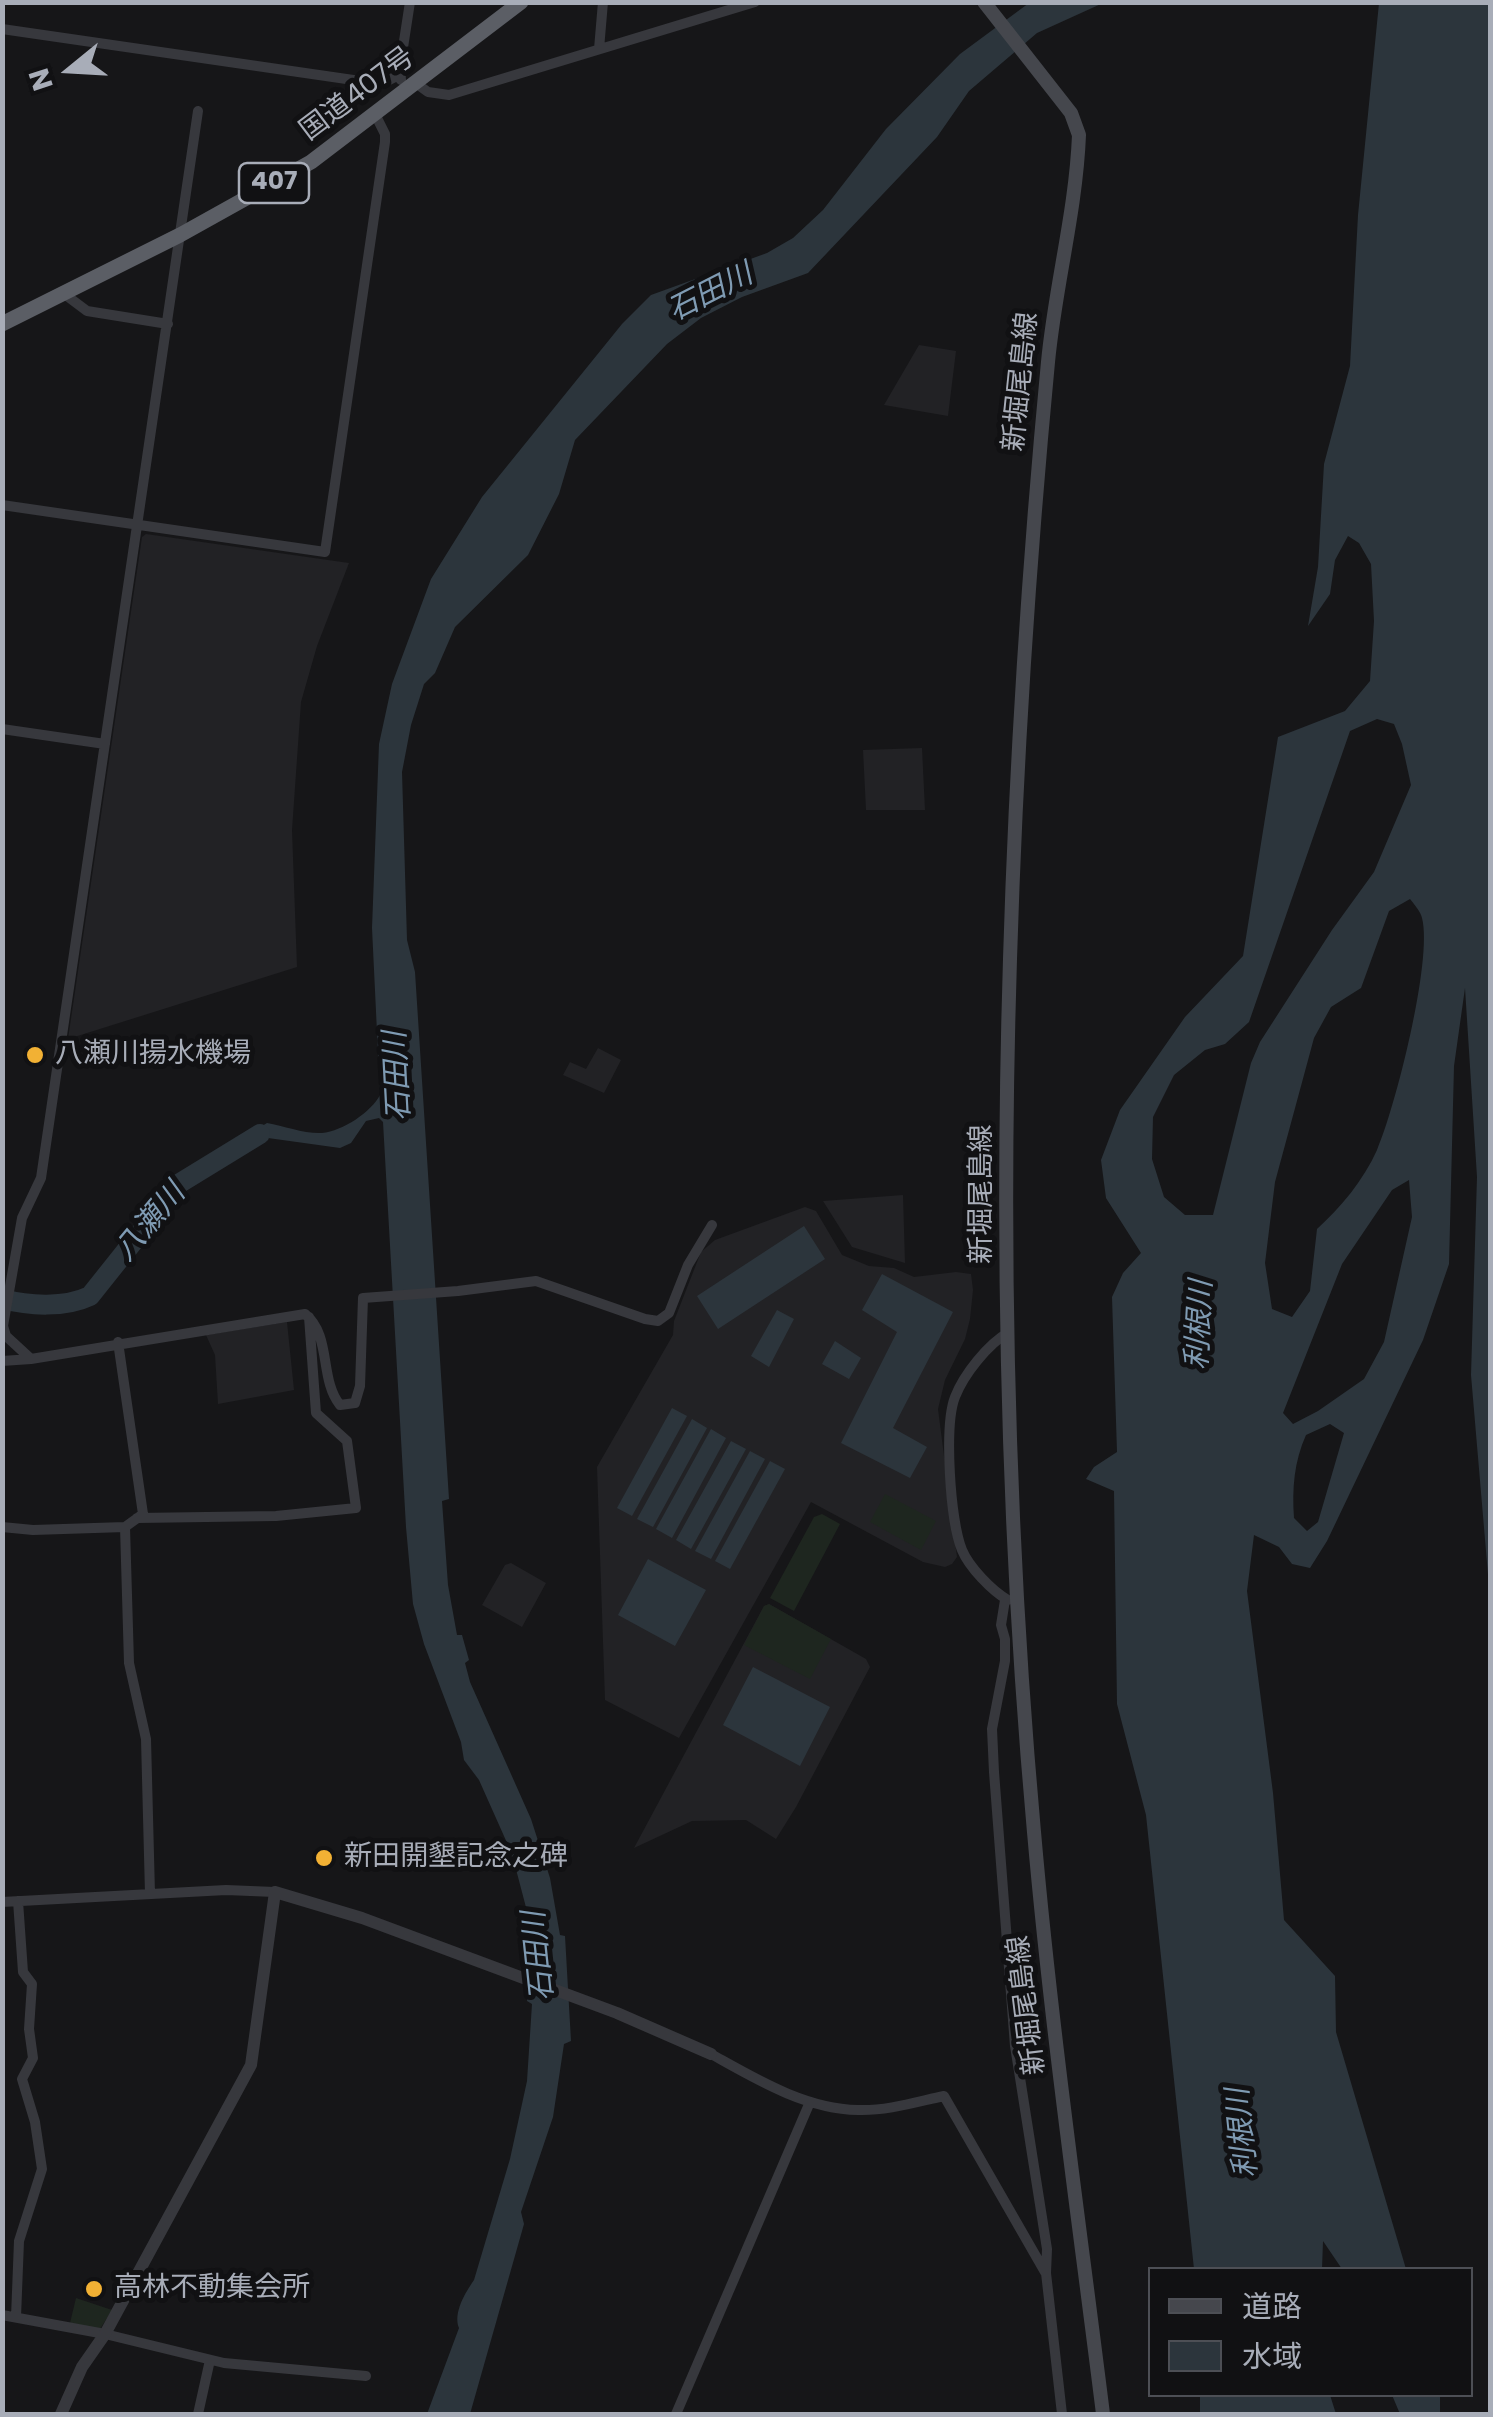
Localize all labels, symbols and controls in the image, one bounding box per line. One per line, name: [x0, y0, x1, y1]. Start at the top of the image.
north arrow: [20, 20, 120, 120]
street label: 国道407号: [294, 41, 422, 149]
text: N: [19, 63, 63, 95]
road number: 407: [239, 163, 309, 203]
water label: 石田川: [663, 258, 759, 330]
street label: 新堀尾島線: [998, 311, 1046, 453]
water label: 石田川: [379, 1030, 419, 1122]
place label: 八瀬川揚水機場: [55, 1038, 251, 1072]
marker: 八瀬川揚水機場: [24, 1044, 46, 1066]
street label: 新堀尾島線: [966, 1124, 1000, 1264]
water label: 八瀬川: [108, 1177, 194, 1269]
water label: 利根川: [1181, 1279, 1221, 1371]
place label: 新田開墾記念之碑: [344, 1841, 568, 1875]
marker: 新田開墾記念之碑: [313, 1847, 335, 1869]
water label: 石田川: [517, 1909, 563, 2003]
street label: 新堀尾島線: [1003, 1933, 1053, 2077]
water label: 利根川: [1221, 2086, 1267, 2180]
legend: [1148, 2267, 1473, 2397]
place label: 高林不動集会所: [114, 2272, 310, 2306]
marker: 高林不動集会所: [83, 2278, 105, 2300]
text: 道路: [1242, 2285, 1302, 2328]
text: 水域: [1242, 2335, 1302, 2378]

